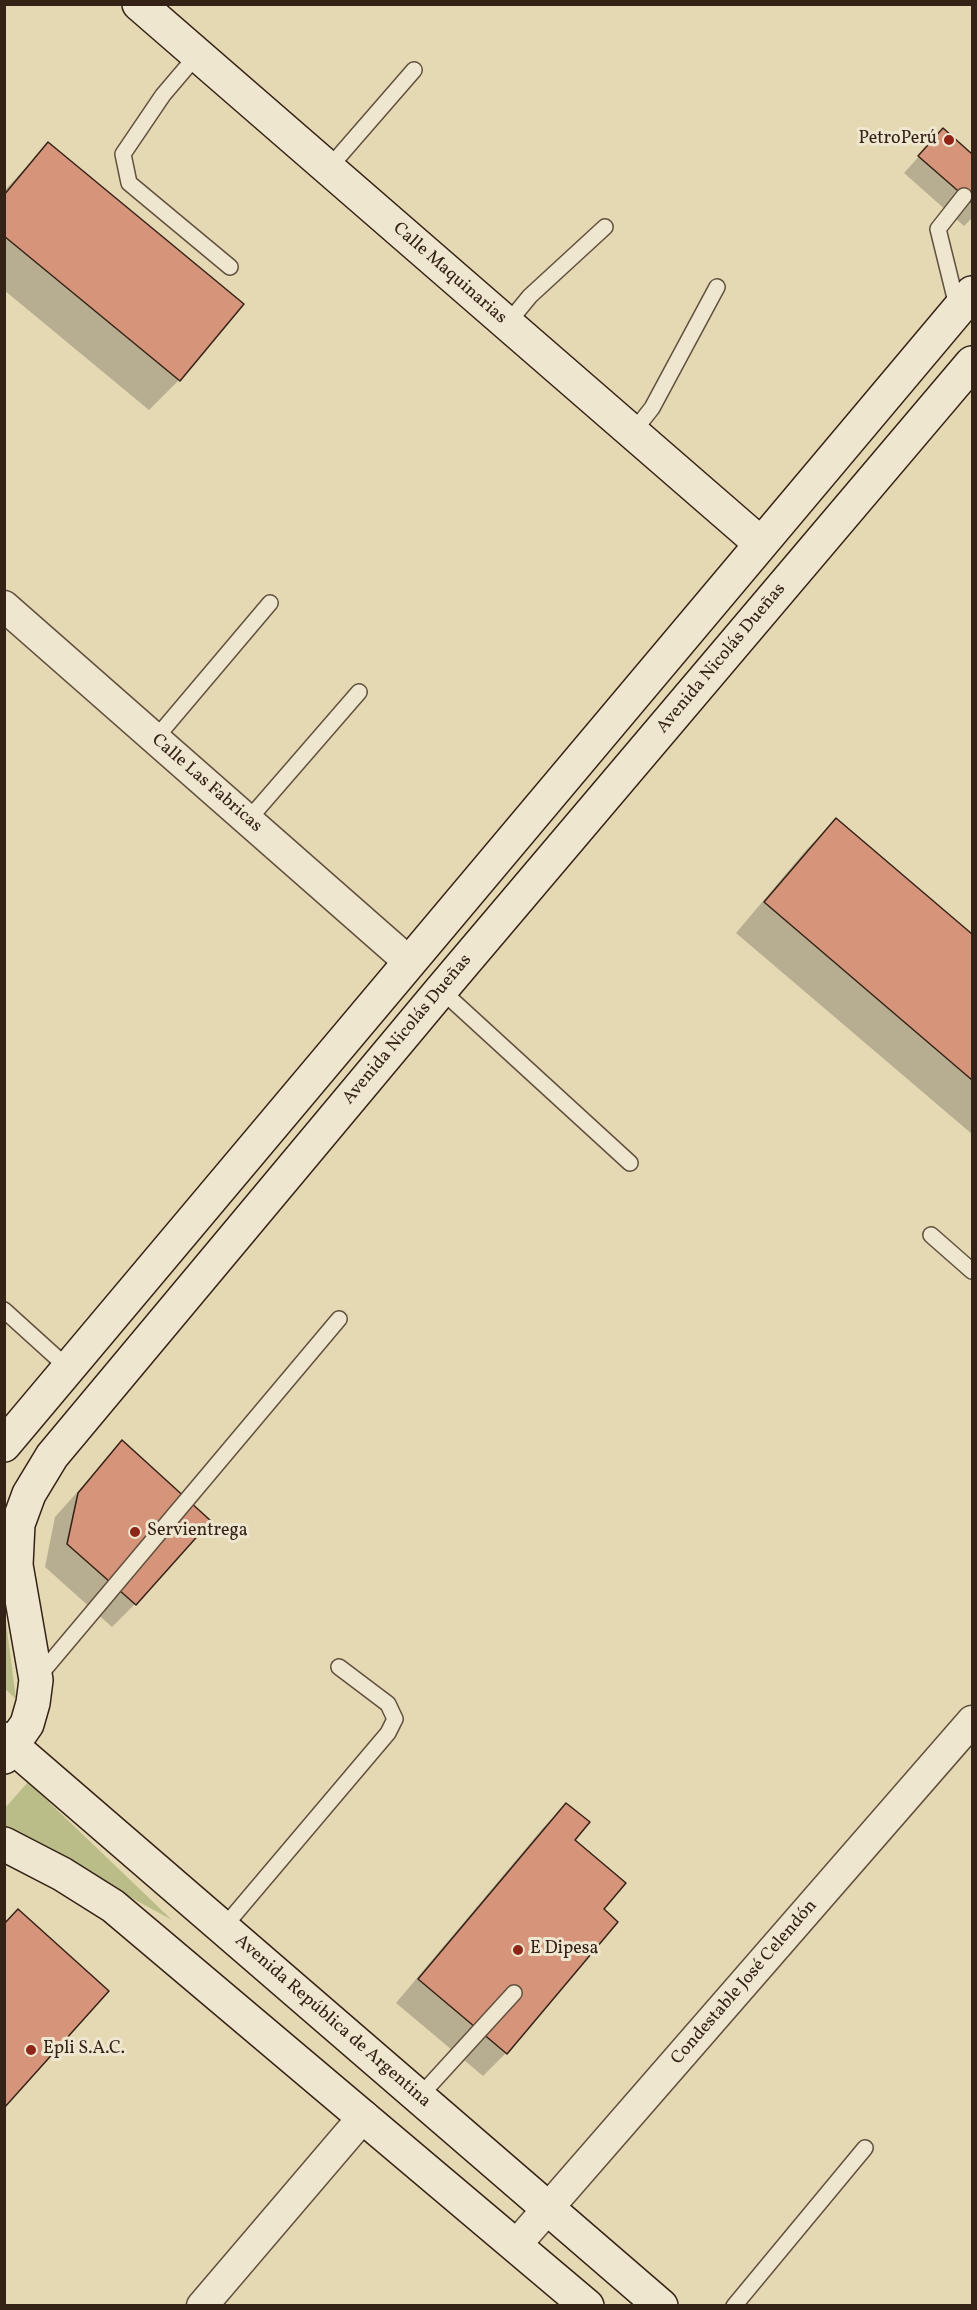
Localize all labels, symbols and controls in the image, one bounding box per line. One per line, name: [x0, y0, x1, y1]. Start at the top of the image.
place label: PetroPerú: [859, 129, 937, 151]
marker: PetroPerú: [942, 133, 956, 147]
street label: Calle Maquinarias: [388, 219, 510, 329]
street label: Avenida Nicolás Dueñas: [653, 580, 791, 738]
street label: Calle Las Fabricas: [146, 730, 266, 838]
street label: Avenida Nicolás Dueñas: [339, 951, 477, 1109]
place label: Servientrega: [147, 1521, 248, 1543]
marker: Servientrega: [128, 1525, 142, 1539]
street label: Condestable José Celendón: [667, 1896, 823, 2070]
street label: Avenida República de Argentina: [230, 1931, 434, 2113]
place label: E Dipesa: [530, 1939, 598, 1961]
marker: E Dipesa: [511, 1943, 525, 1957]
place label: Epli S.A.C.: [43, 2039, 125, 2061]
marker: Epli S.A.C.: [24, 2043, 38, 2057]

